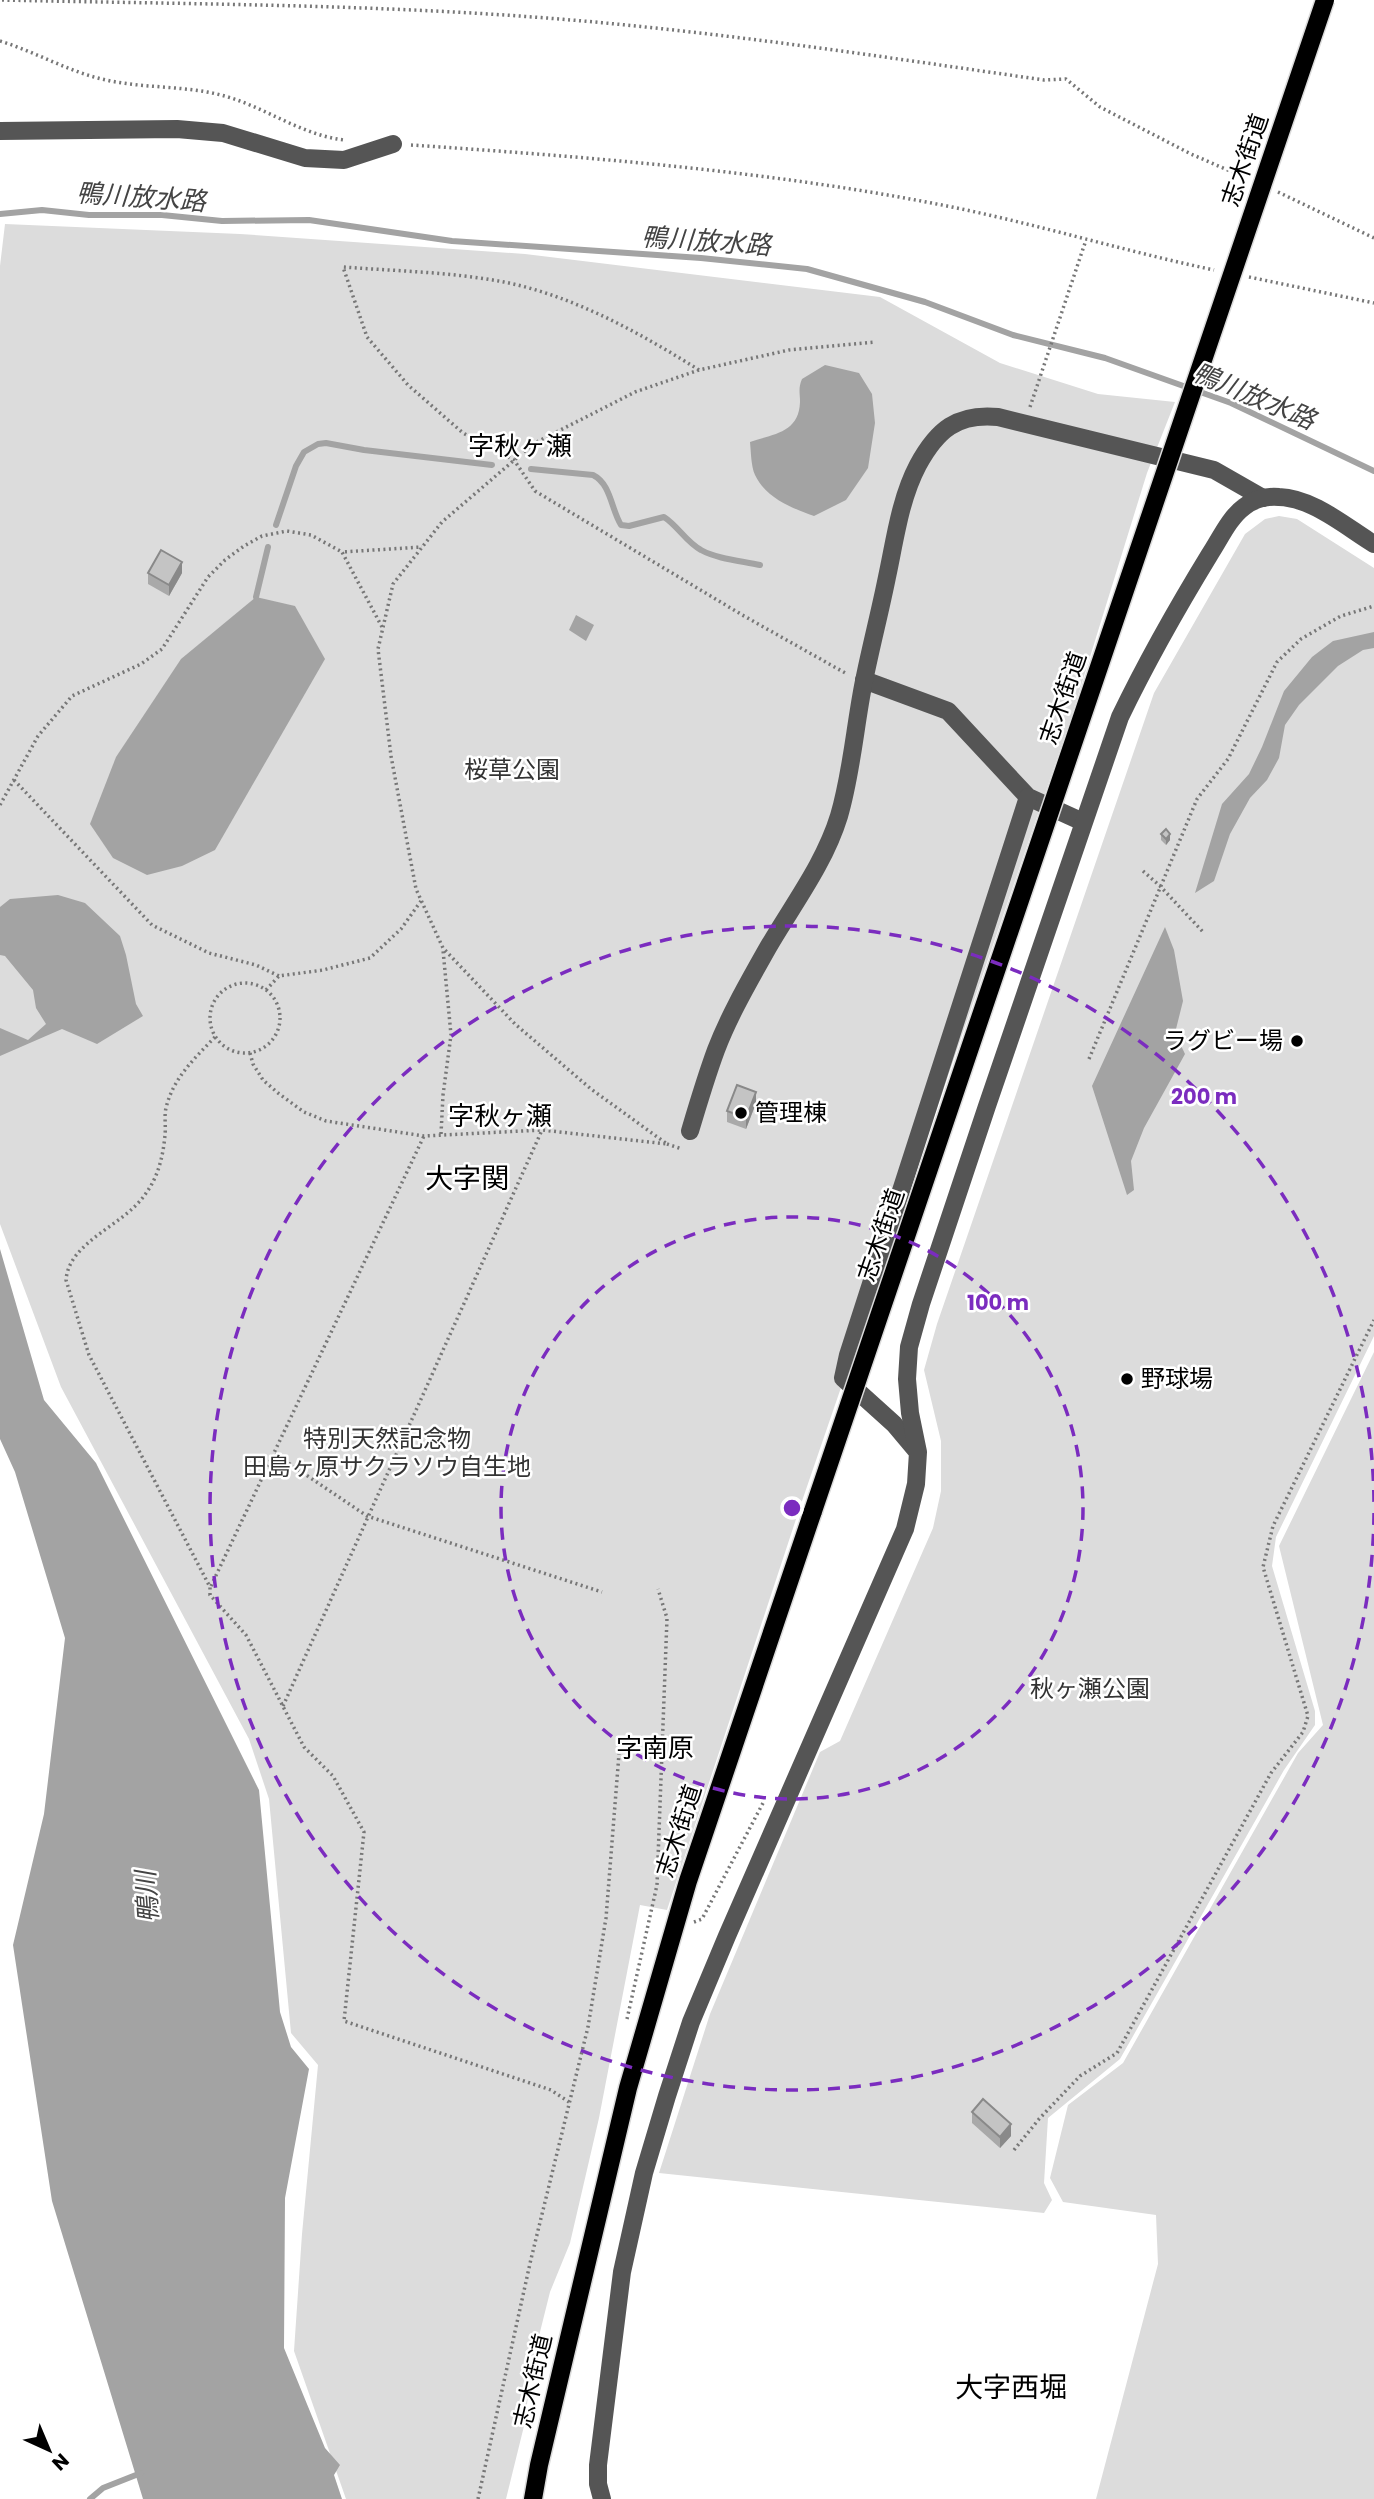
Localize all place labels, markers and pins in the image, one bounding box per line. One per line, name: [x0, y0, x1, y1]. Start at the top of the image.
place label: ラグビー場: [1163, 1024, 1283, 1057]
marker: ラグビー場: [1289, 1033, 1305, 1049]
place label: 管理棟: [755, 1096, 827, 1129]
marker: 管理棟: [733, 1105, 749, 1121]
place label: 野球場: [1141, 1362, 1213, 1395]
marker: 野球場: [1119, 1371, 1135, 1387]
centre of rings: [780, 1496, 804, 1520]

